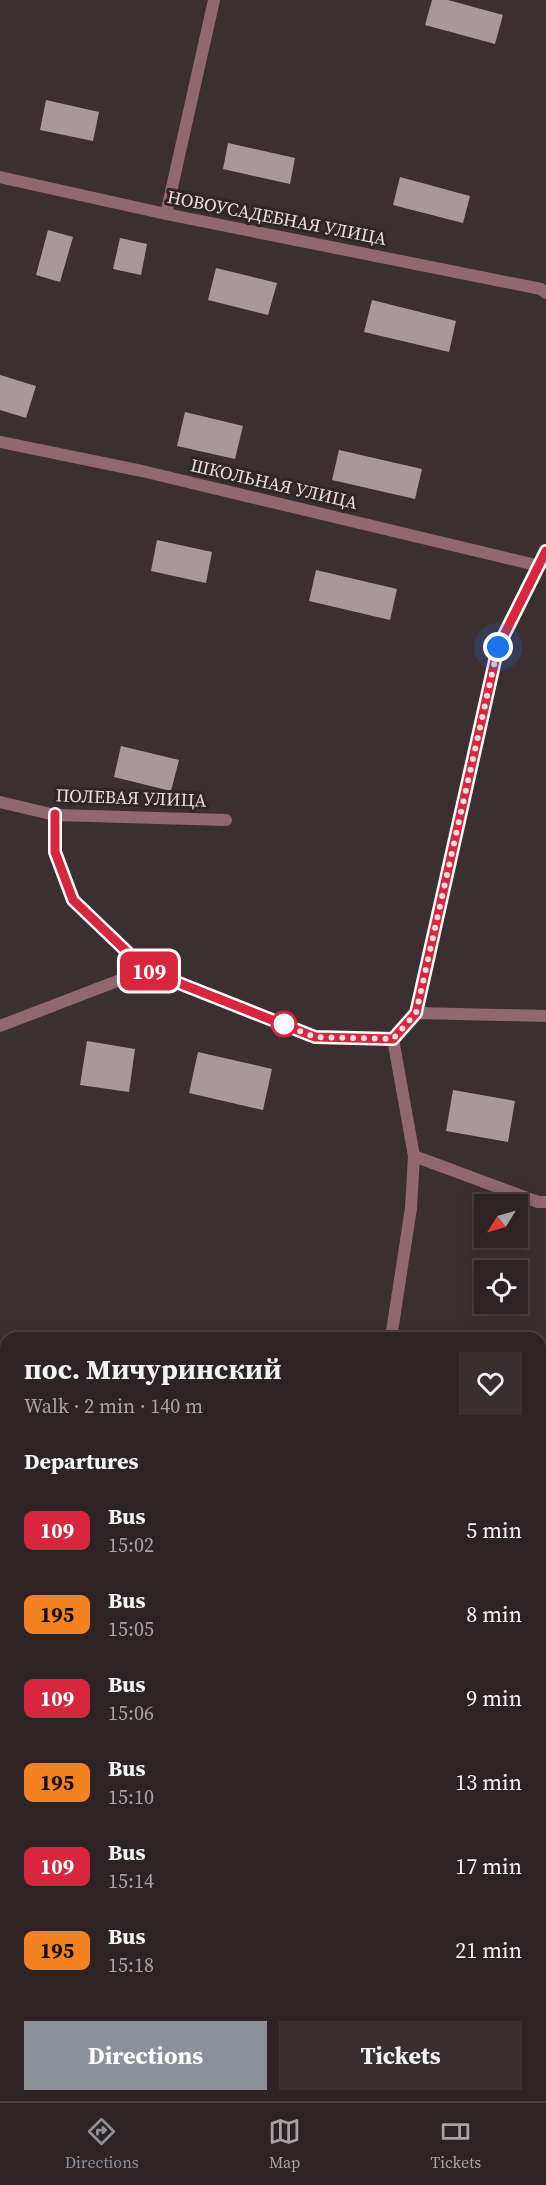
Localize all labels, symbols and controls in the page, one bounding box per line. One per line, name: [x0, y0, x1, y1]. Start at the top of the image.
street label: НОВОУСАДЕБНАЯ УЛИЦА: [165, 184, 389, 251]
street label: ШКОЛЬНАЯ УЛИЦА: [188, 452, 360, 515]
your location: [483, 632, 513, 662]
street label: ПОЛЕВАЯ УЛИЦА: [55, 782, 207, 813]
line badge: 109: [114, 952, 184, 990]
text: 109: [132, 957, 166, 986]
unlabelled marker: [271, 1011, 297, 1037]
north arrow: [474, 1194, 528, 1248]
map controls: [474, 1194, 528, 1314]
button: locate: [474, 1260, 528, 1314]
text: пос. Мичуринский: [24, 1350, 282, 1388]
button: heart: [459, 1352, 522, 1415]
text: Walk · 2 min · 140 m: [24, 1392, 203, 1420]
text: Departures: [24, 1446, 138, 1476]
text: Bus: [108, 1501, 145, 1531]
text: 5 min: [466, 1515, 522, 1545]
text: 109: [40, 1516, 74, 1545]
text: 15:02: [108, 1531, 154, 1559]
text: Bus: [108, 1585, 145, 1615]
text: 8 min: [466, 1599, 522, 1629]
text: 195: [40, 1600, 74, 1629]
text: 15:05: [108, 1615, 154, 1643]
text: Bus: [108, 1669, 145, 1699]
text: 9 min: [466, 1683, 522, 1713]
text: 109: [40, 1684, 74, 1713]
text: 15:06: [108, 1699, 154, 1727]
text: Bus: [108, 1753, 145, 1783]
text: 13 min: [455, 1767, 522, 1797]
text: 195: [40, 1768, 74, 1797]
text: 15:10: [108, 1783, 154, 1811]
text: Bus: [108, 1837, 145, 1867]
text: 17 min: [455, 1851, 522, 1881]
text: 109: [40, 1852, 74, 1881]
text: 15:14: [108, 1867, 154, 1895]
text: Bus: [108, 1921, 145, 1951]
text: 21 min: [455, 1935, 522, 1965]
text: 195: [40, 1936, 74, 1965]
text: 15:18: [108, 1951, 154, 1979]
button: Directions: [24, 2021, 267, 2090]
button: Tickets: [279, 2021, 522, 2090]
tab: Directions: [65, 2115, 139, 2173]
tab: Map: [268, 2115, 301, 2173]
tab: Tickets: [431, 2115, 481, 2173]

